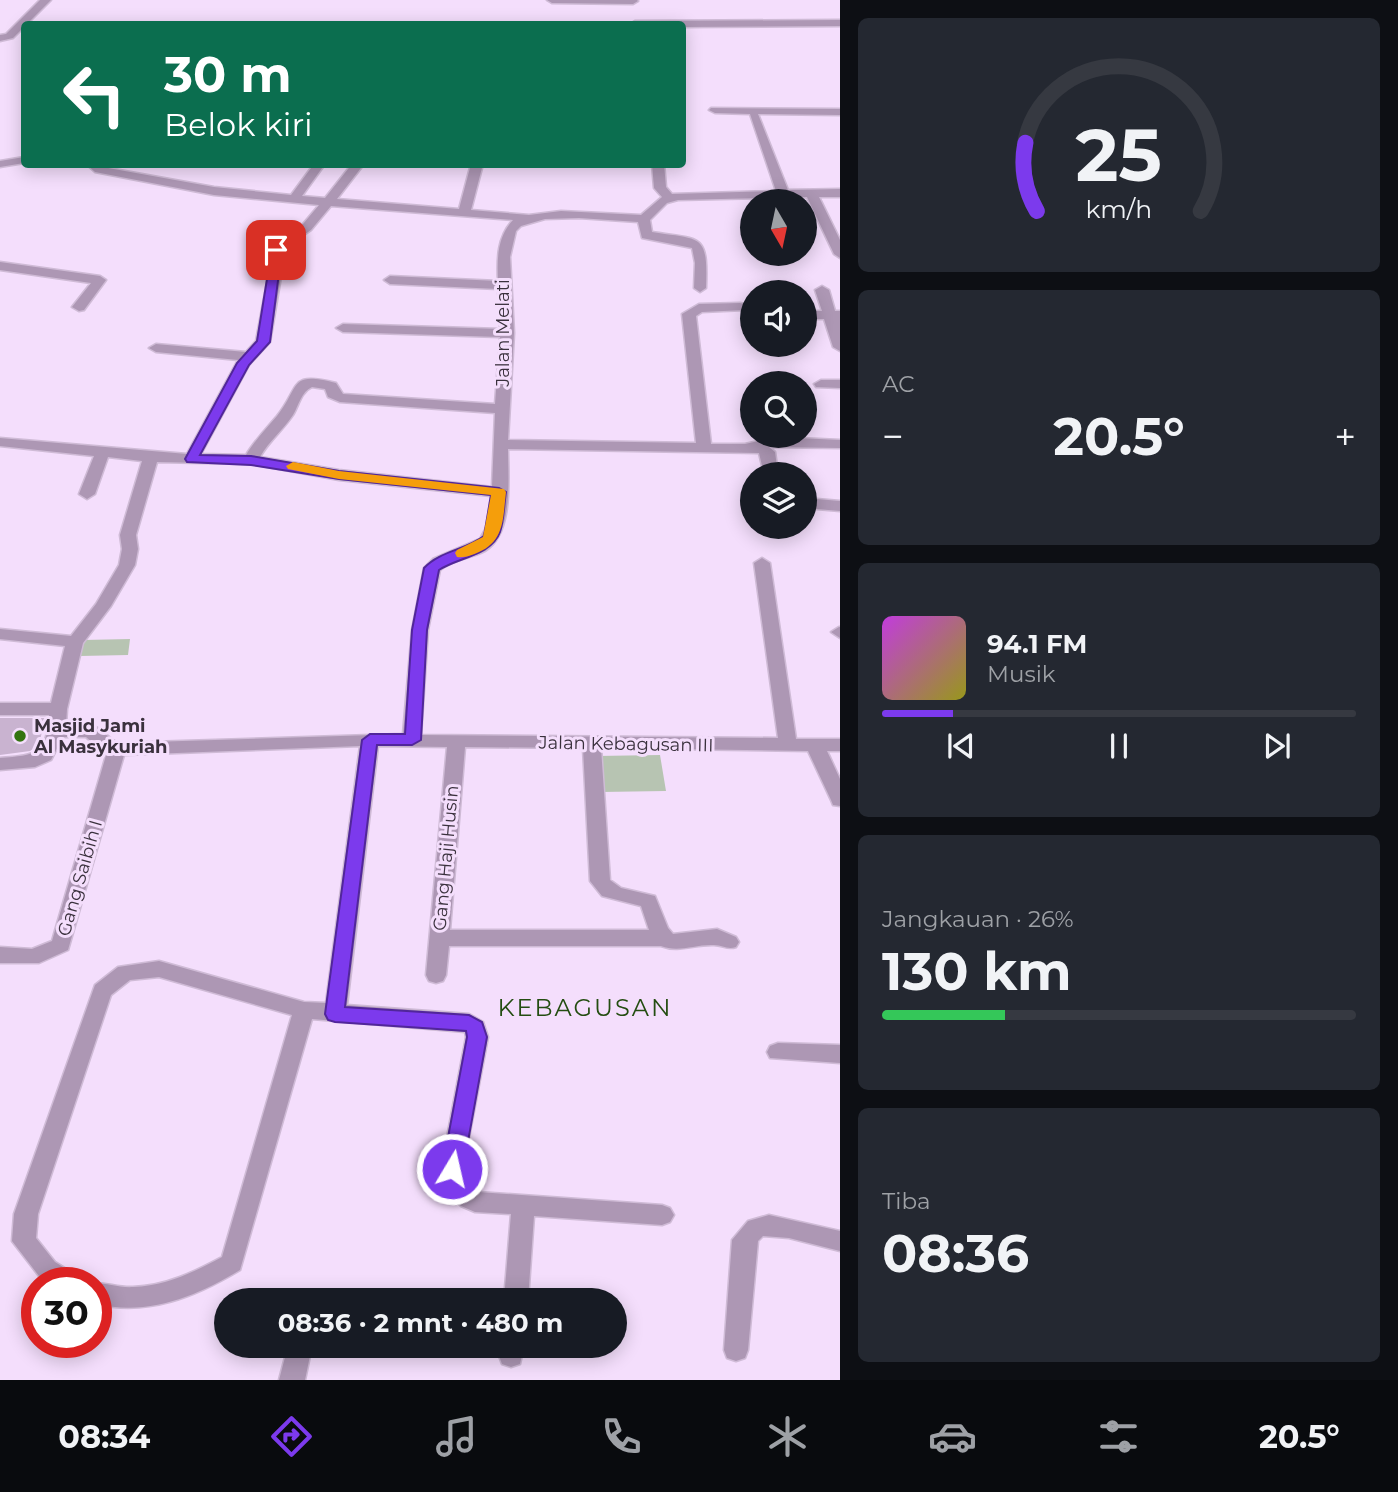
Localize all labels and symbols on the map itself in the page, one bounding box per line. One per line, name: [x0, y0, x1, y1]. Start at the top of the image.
north arrow: [740, 189, 817, 266]
pin: [246, 220, 306, 280]
street label: Jalan Melati: [492, 279, 514, 388]
place label: Masjid Jami Al Masykuriah: [33, 715, 167, 758]
marker: Masjid Jami Al Masykuriah: [12, 728, 28, 744]
street label: Jalan Kebagusan III: [537, 731, 714, 757]
street label: Gang Haji Husin: [429, 784, 463, 932]
street label: Gang Saibih I: [53, 817, 107, 939]
district label: KEBAGUSAN: [497, 993, 673, 1022]
position arrow: [415, 1132, 489, 1206]
speed limit sign: 30: [21, 1267, 112, 1358]

